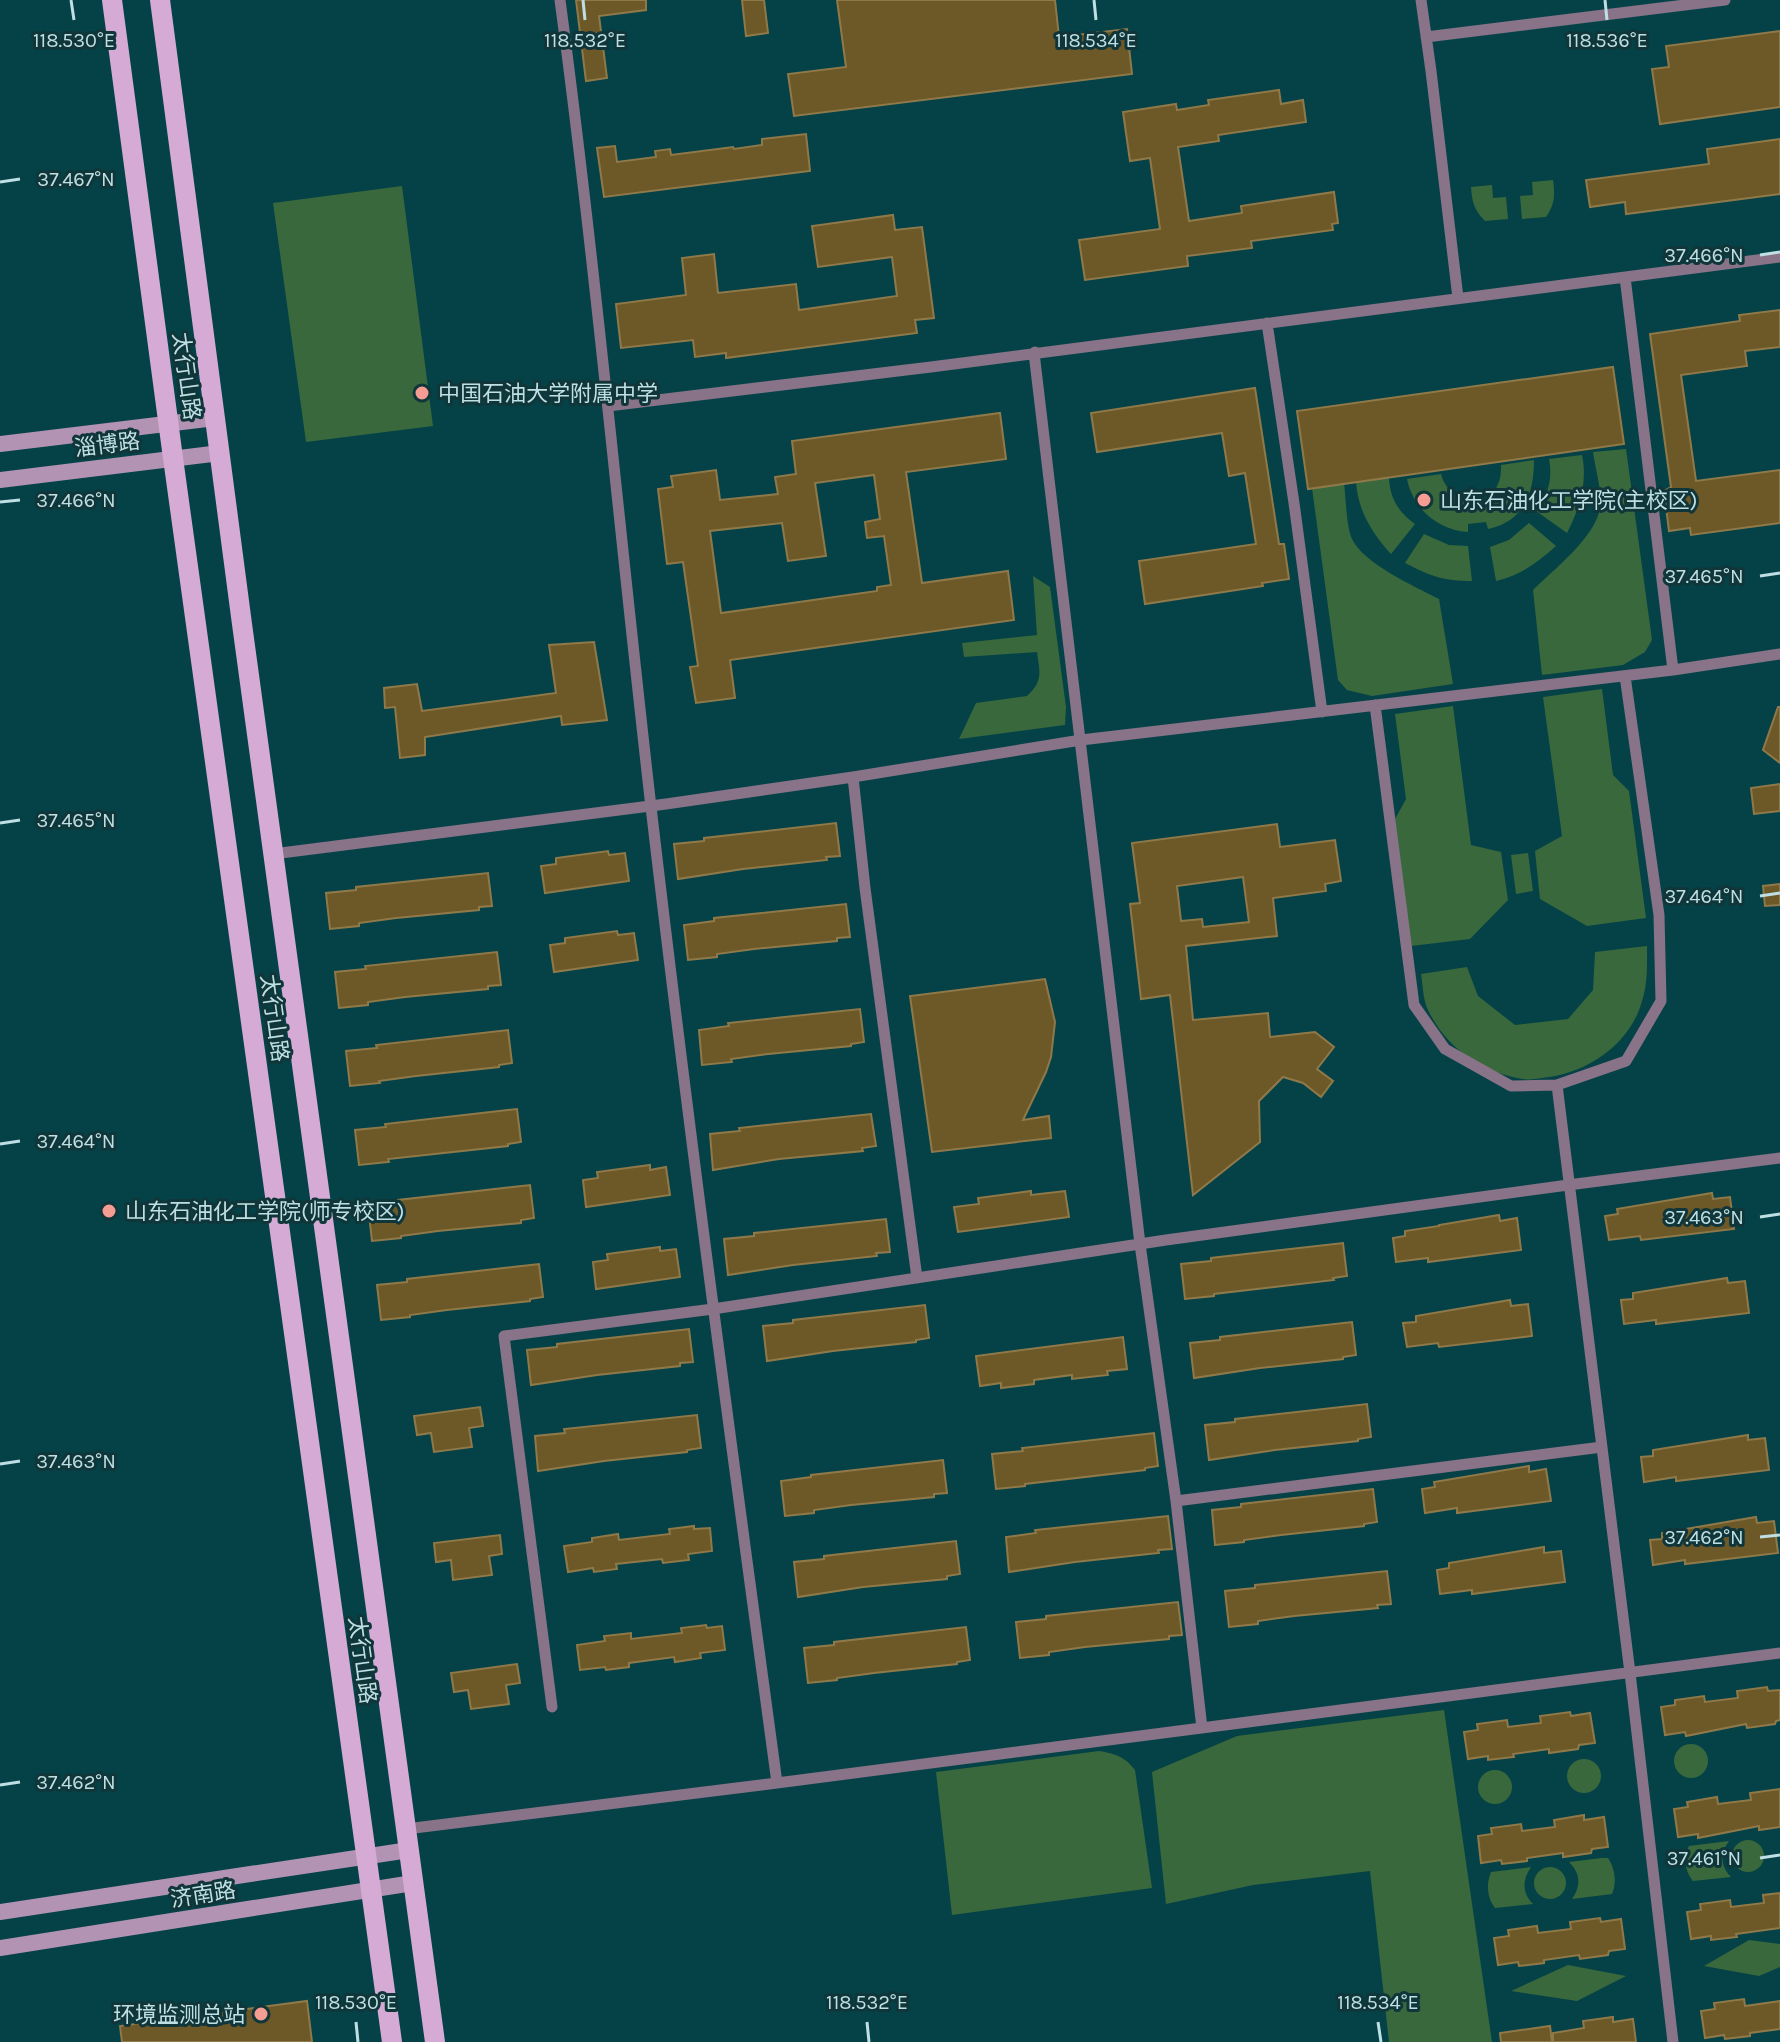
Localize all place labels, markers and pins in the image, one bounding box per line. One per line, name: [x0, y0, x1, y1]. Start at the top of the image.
place label: 中国石油大学附属中学: [438, 381, 658, 407]
marker: 中国石油大学附属中学: [413, 384, 431, 402]
place label: 山东石油化工学院(主校区): [1440, 488, 1698, 514]
marker: 山东石油化工学院(主校区): [1415, 491, 1433, 509]
place label: 山东石油化工学院(师专校区): [125, 1199, 405, 1225]
marker: 山东石油化工学院(师专校区): [100, 1202, 118, 1220]
place label: 环境监测总站: [113, 2002, 245, 2028]
marker: 环境监测总站: [252, 2005, 270, 2023]

